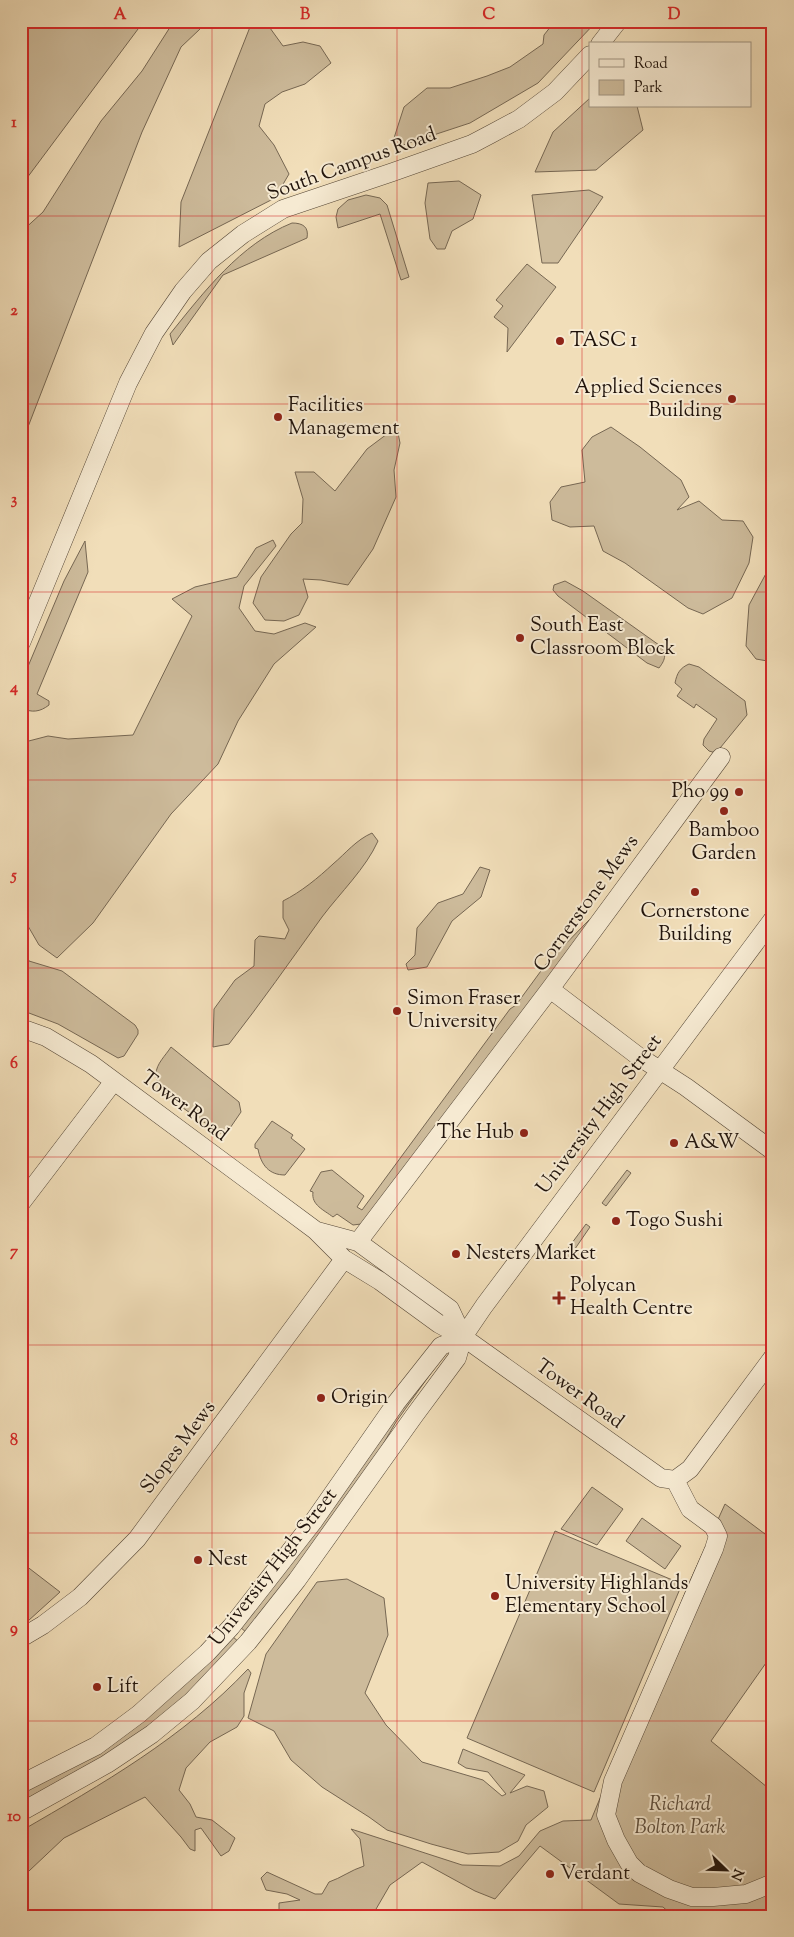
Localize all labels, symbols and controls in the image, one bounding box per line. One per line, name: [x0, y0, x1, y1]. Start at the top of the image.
text: A: [114, 4, 127, 27]
text: B: [300, 4, 310, 27]
text: C: [483, 4, 496, 27]
text: D: [668, 4, 681, 27]
legend: [589, 42, 752, 108]
text: Road: [634, 54, 668, 75]
text: Park: [634, 78, 663, 99]
text: 1: [11, 112, 17, 135]
street label: South Campus Road: [263, 121, 441, 209]
text: 2: [10, 300, 18, 323]
place label: TASC 1: [570, 327, 638, 356]
marker: TASC 1: [554, 335, 566, 347]
place label: Applied Sciences Building: [574, 374, 722, 426]
place label: Facilities Management: [288, 392, 400, 444]
marker: Applied Sciences Building: [726, 393, 738, 405]
marker: Facilities Management: [272, 411, 284, 423]
text: 3: [11, 489, 18, 512]
place label: South East Classroom Block: [530, 612, 676, 664]
marker: South East Classroom Block: [514, 632, 526, 644]
text: 4: [9, 677, 18, 700]
place label: Pho 99: [672, 778, 729, 807]
marker: Pho 99: [733, 786, 745, 798]
marker: Bamboo Garden: [718, 805, 730, 817]
place label: Bamboo Garden: [689, 817, 760, 869]
street label: Cornerstone Mews: [527, 829, 647, 979]
text: 5: [9, 865, 17, 888]
marker: Cornerstone Building: [689, 886, 701, 898]
place label: Cornerstone Building: [640, 898, 750, 950]
place label: Simon Fraser University: [407, 985, 521, 1037]
marker: Simon Fraser University: [391, 1005, 403, 1017]
street label: University High Street: [530, 1029, 670, 1201]
text: 6: [10, 1053, 18, 1076]
street label: Tower Road: [134, 1064, 234, 1150]
place label: The Hub: [437, 1119, 514, 1148]
marker: The Hub: [518, 1127, 530, 1139]
place label: A&W: [684, 1129, 739, 1158]
marker: A&W: [668, 1137, 680, 1149]
place label: Togo Sushi: [626, 1207, 723, 1236]
marker: Togo Sushi: [610, 1215, 622, 1227]
place label: Nesters Market: [466, 1240, 596, 1269]
text: 7: [10, 1241, 19, 1264]
marker: Nesters Market: [450, 1248, 462, 1260]
place label: Polycan Health Centre: [570, 1272, 693, 1324]
marker: Polycan Health Centre: [552, 1291, 566, 1305]
street label: Tower Road: [529, 1353, 629, 1437]
place label: Origin: [331, 1384, 389, 1413]
marker: Origin: [315, 1392, 327, 1404]
street label: Slopes Mews: [134, 1395, 224, 1501]
text: 8: [10, 1430, 18, 1453]
street label: University High Street: [203, 1483, 345, 1653]
place label: Nest: [208, 1546, 248, 1575]
marker: Nest: [192, 1554, 204, 1566]
place label: University Highlands Elementary School: [505, 1570, 689, 1622]
marker: University Highlands Elementary School: [489, 1590, 501, 1602]
text: 9: [10, 1618, 18, 1641]
place label: Lift: [107, 1673, 139, 1702]
marker: Lift: [91, 1681, 103, 1693]
park label: Richard Bolton Park: [634, 1791, 726, 1843]
text: 10: [7, 1806, 21, 1829]
north arrow: [702, 1844, 752, 1894]
place label: Verdant: [560, 1860, 630, 1889]
text: N: [725, 1865, 748, 1883]
marker: Verdant: [544, 1868, 556, 1880]

